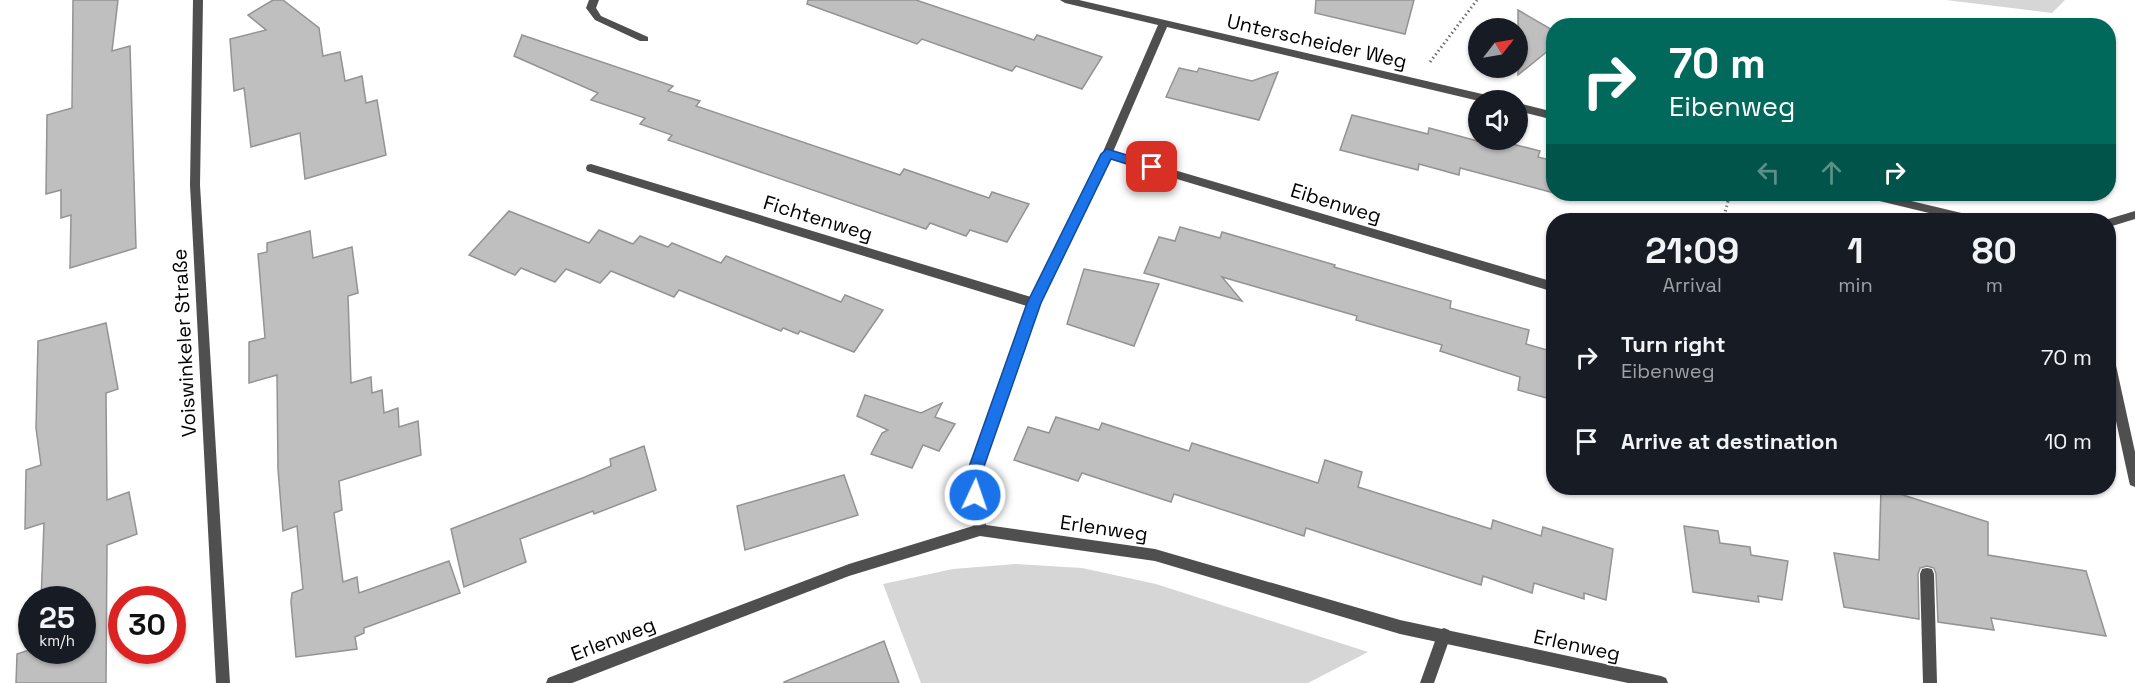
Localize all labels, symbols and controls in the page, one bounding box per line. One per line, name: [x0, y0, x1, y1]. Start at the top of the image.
street label: Unterscheider Weg: [1224, 8, 1410, 74]
north arrow: [1468, 18, 1528, 78]
map controls: [1468, 18, 1528, 150]
text: 70 m: [1669, 37, 1766, 90]
icon: right: [1570, 42, 1648, 120]
text: Eibenweg: [1669, 89, 1795, 124]
button: sound: [1468, 90, 1528, 150]
pin: [1126, 141, 1177, 192]
icon: arrive: [1135, 150, 1168, 183]
icon: left: [1752, 156, 1785, 189]
icon: ahead: [1815, 156, 1848, 189]
icon: right: [1878, 156, 1911, 189]
street label: Eibenweg: [1287, 177, 1385, 229]
street label: Fichtenweg: [760, 189, 876, 247]
text: 21:09: [1645, 228, 1739, 274]
text: 1: [1847, 228, 1864, 274]
text: 80: [1972, 228, 2017, 274]
street label: Voiswinkeler Straße: [166, 248, 202, 438]
text: Arrival: [1662, 272, 1722, 298]
text: min: [1838, 272, 1873, 298]
text: m: [1986, 272, 2003, 298]
text: Turn right: [1621, 330, 1726, 358]
icon: right: [1570, 341, 1603, 374]
text: 70 m: [2041, 343, 2092, 371]
text: Eibenweg: [1621, 358, 1715, 384]
icon: arrive: [1570, 425, 1603, 458]
text: Arrive at destination: [1621, 427, 1838, 455]
text: 10 m: [2044, 427, 2092, 455]
position arrow: [943, 463, 1007, 527]
street label: Erlenweg: [1059, 509, 1149, 547]
speed limit sign: 30: [108, 586, 186, 664]
text: 25: [39, 598, 75, 637]
street label: Erlenweg: [567, 611, 659, 667]
street label: Erlenweg: [1531, 623, 1623, 667]
text: km/h: [39, 631, 75, 650]

